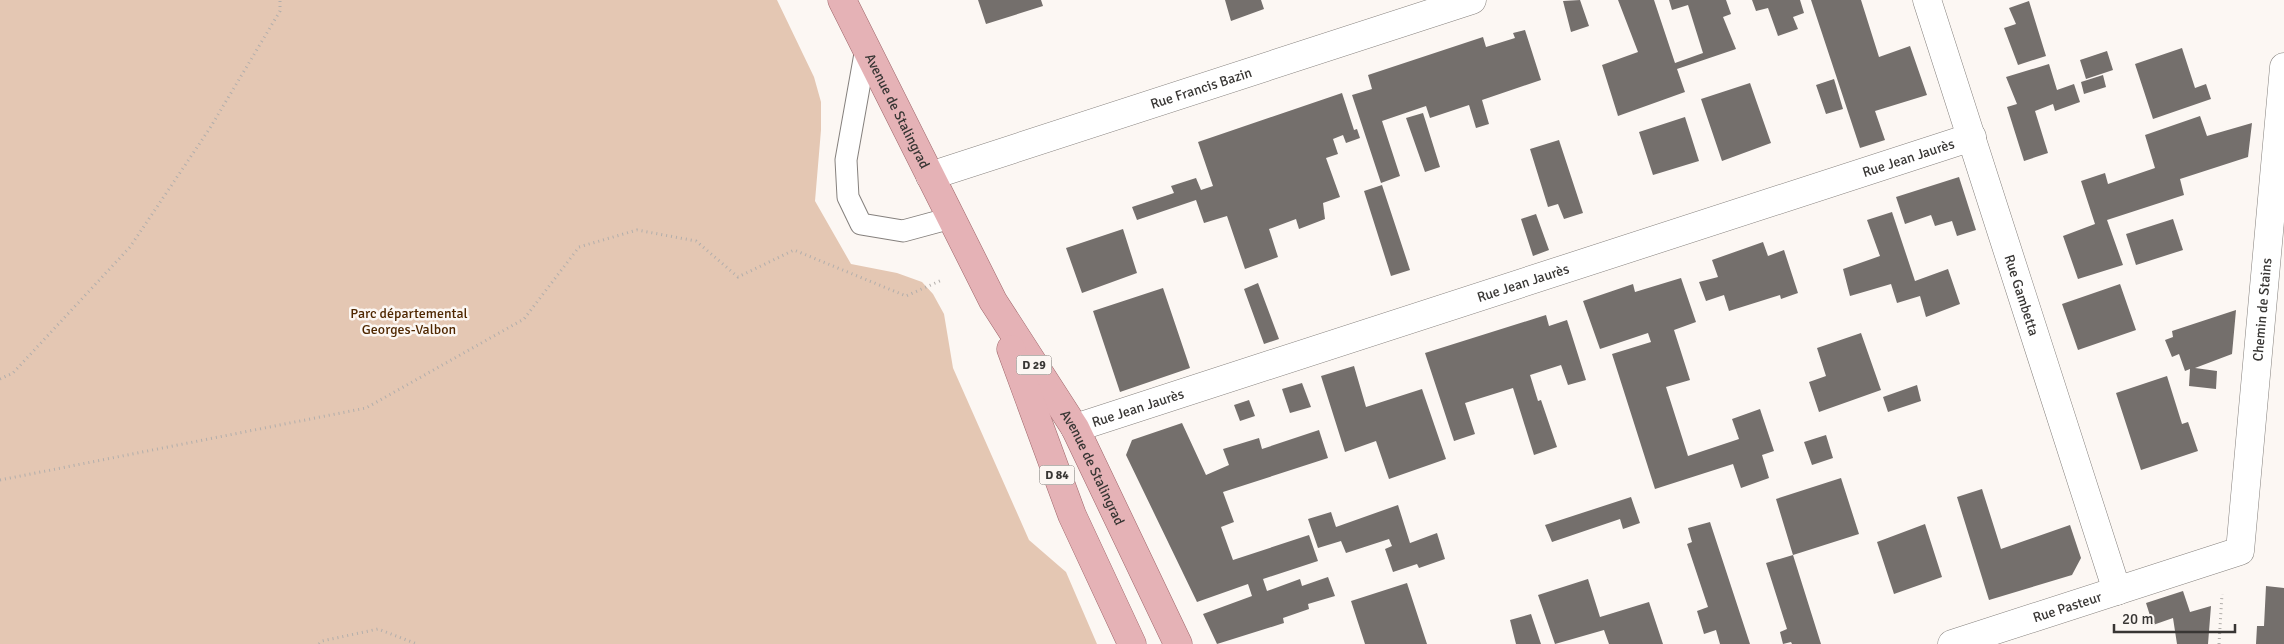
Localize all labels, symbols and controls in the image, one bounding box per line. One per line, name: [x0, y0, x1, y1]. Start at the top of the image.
street label: Avenue de Stalingrad: [861, 51, 933, 171]
street label: Rue Francis Bazin: [1148, 64, 1254, 113]
street label: Rue Jean Jaurès: [1860, 135, 1957, 181]
street label: Rue Gambetta: [2000, 252, 2042, 338]
street label: Chemin de Stains: [2249, 257, 2276, 362]
street label: Rue Jean Jaurès: [1475, 260, 1571, 306]
park label: Parc départemental Georges-Valbon: [350, 305, 468, 338]
road number: D 29: [1016, 356, 1052, 374]
street label: Rue Jean Jaurès: [1090, 385, 1186, 431]
street label: Avenue de Stalingrad: [1056, 407, 1128, 528]
road number: D 84: [1040, 466, 1074, 484]
street label: Rue Pasteur: [2031, 588, 2105, 626]
scale bar: [2114, 602, 2235, 634]
text: 20 m: [2122, 610, 2153, 628]

